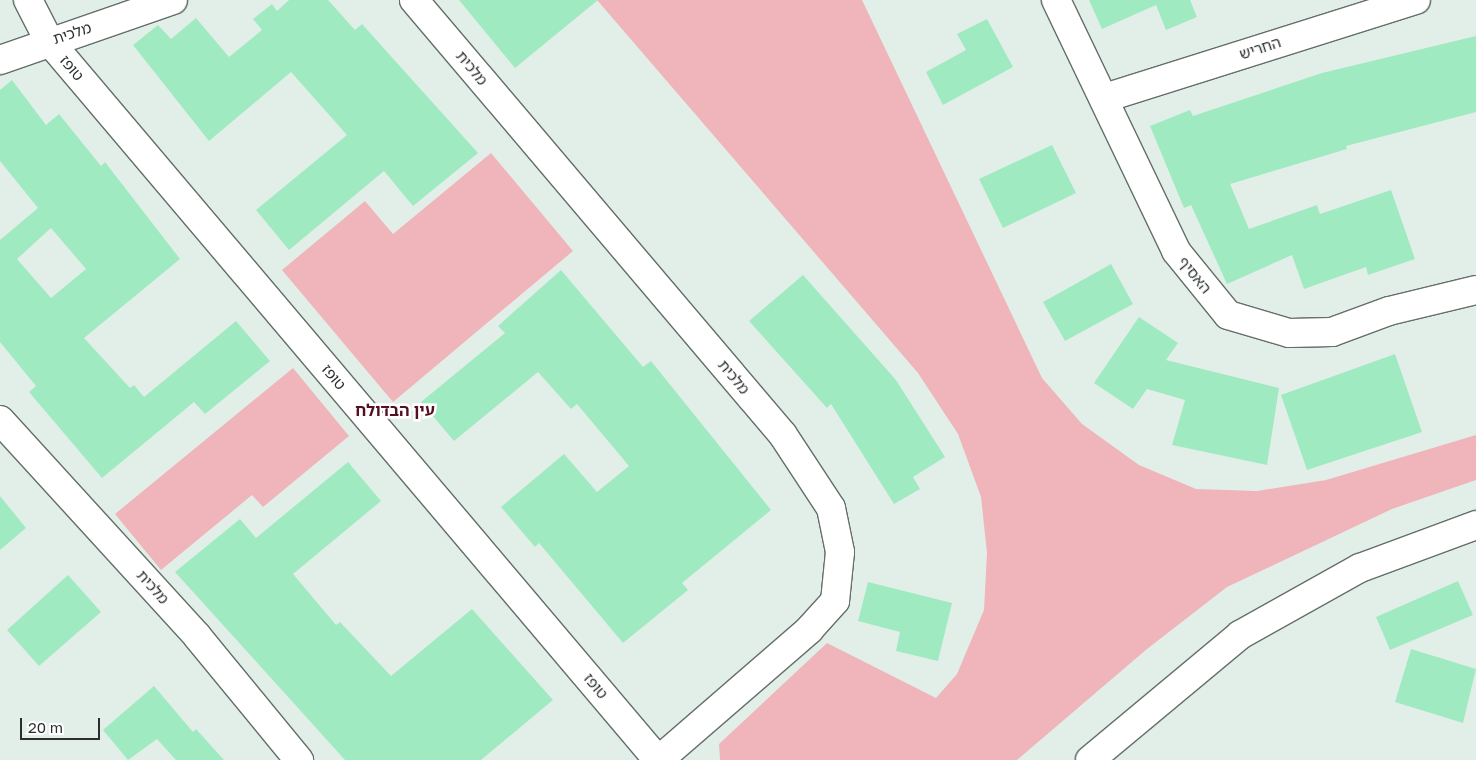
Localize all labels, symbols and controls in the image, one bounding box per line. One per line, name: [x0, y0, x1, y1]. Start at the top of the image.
street label: מלכית: [50, 18, 94, 48]
street label: החריש: [1237, 33, 1283, 63]
street label: מלכית: [452, 47, 492, 89]
street label: טופז: [56, 52, 88, 84]
street label: האסיף: [1175, 253, 1215, 297]
street label: מלכית: [714, 356, 754, 398]
street label: טופז: [318, 361, 350, 393]
district label: עין הבדולח: [355, 400, 435, 420]
street label: מלכית: [133, 566, 173, 608]
street label: טופז: [580, 670, 612, 702]
scale bar: [22, 708, 102, 740]
text: 20 m: [28, 718, 63, 736]

